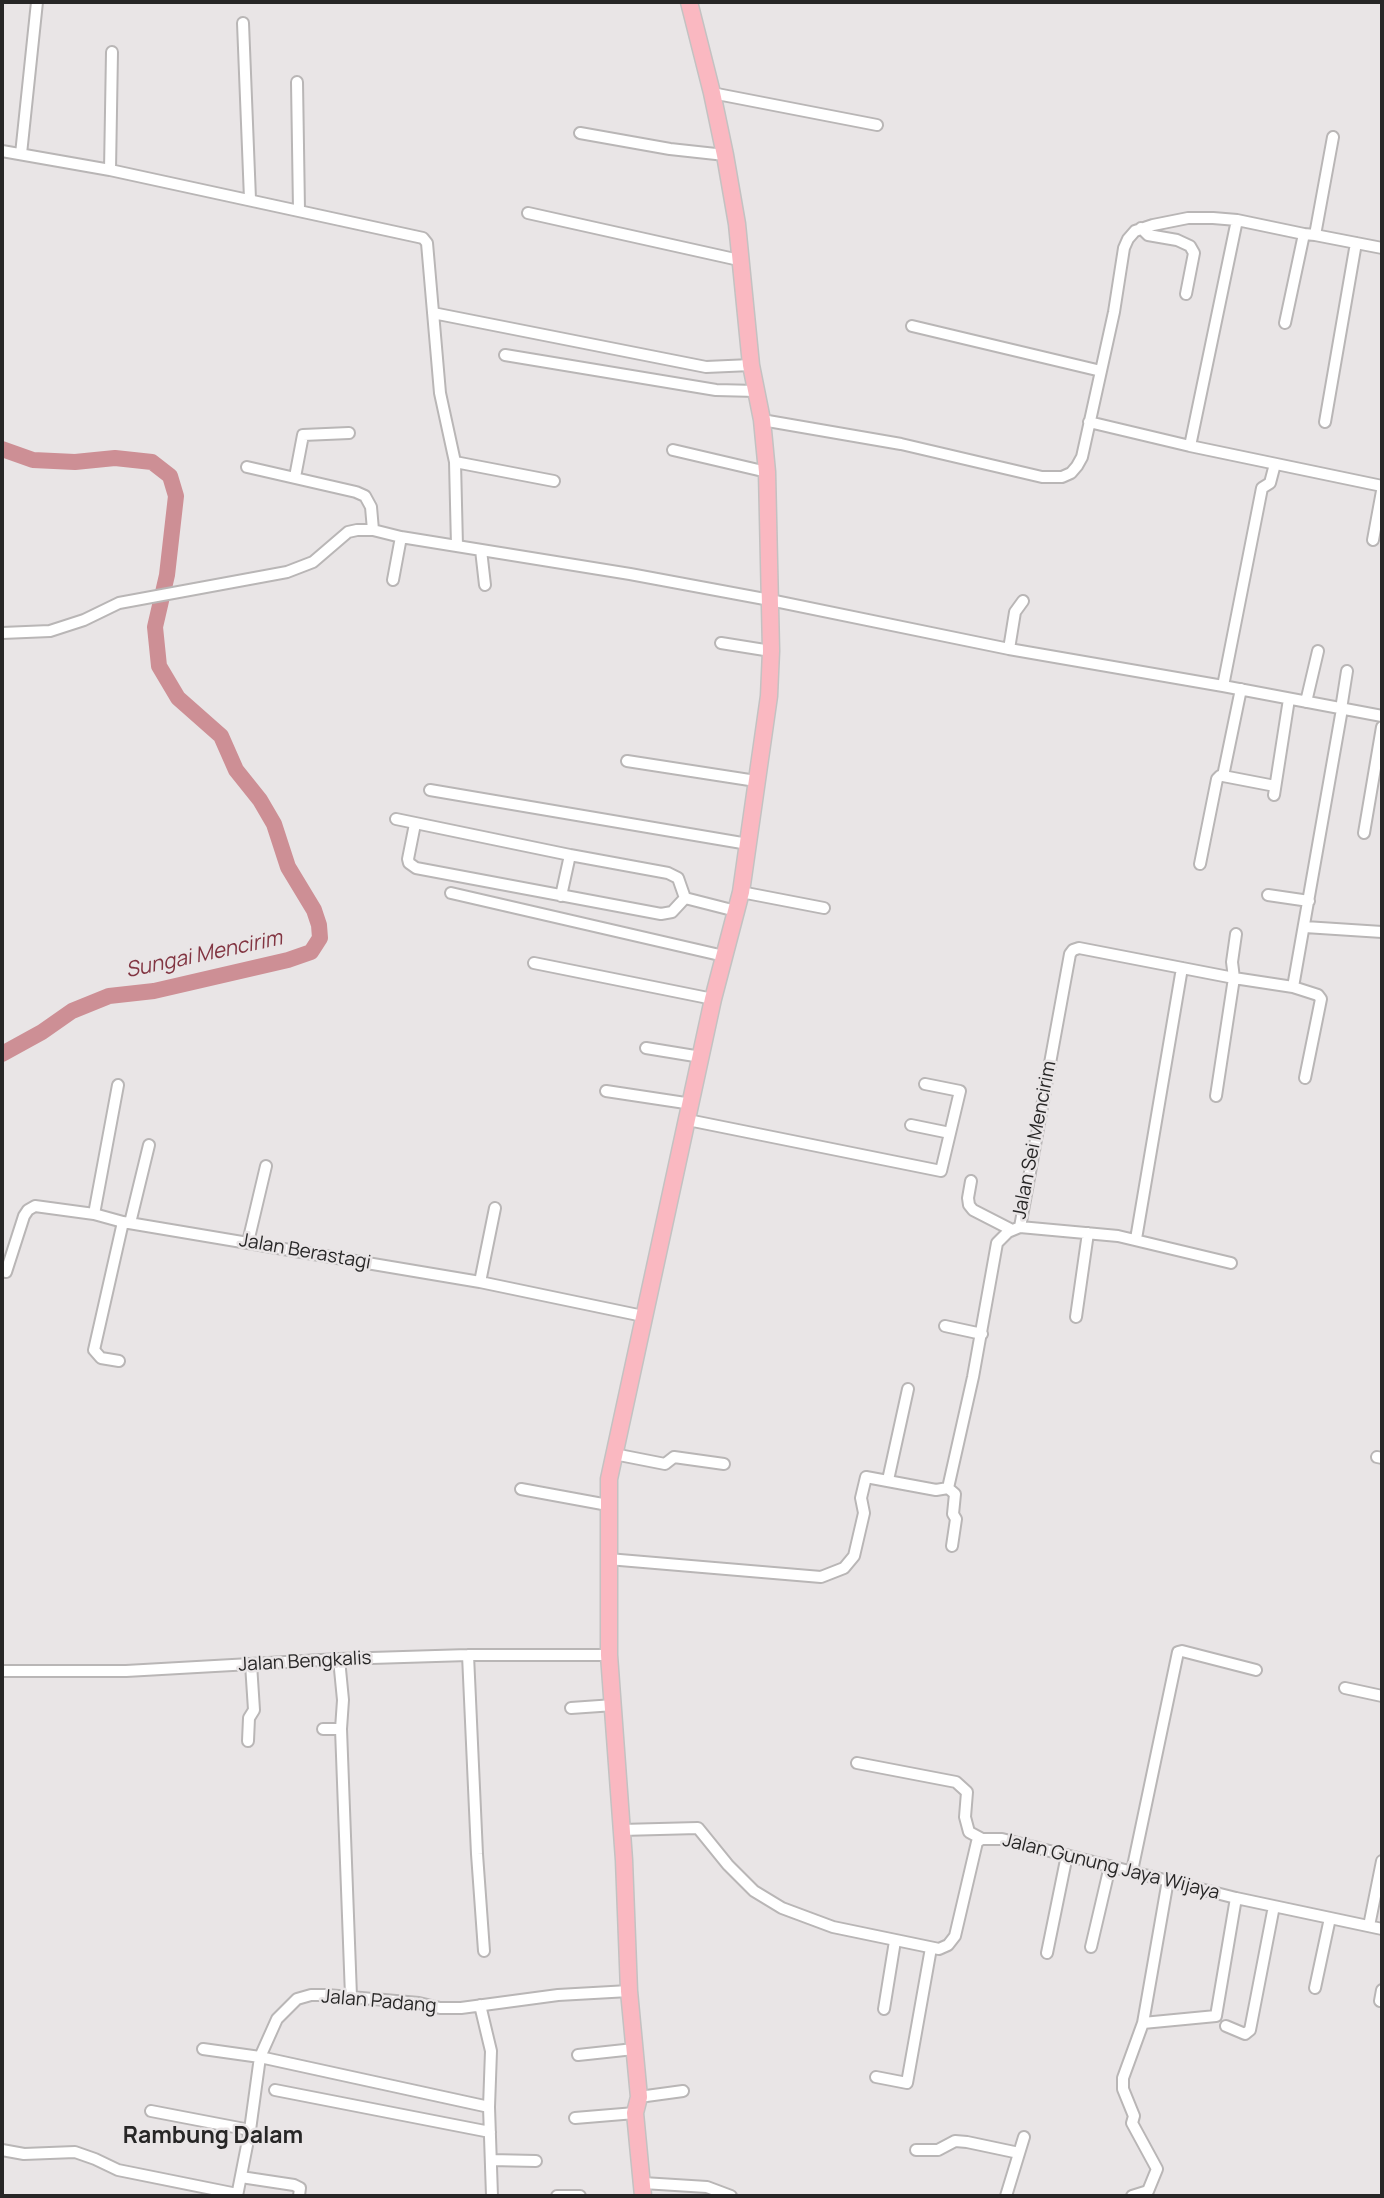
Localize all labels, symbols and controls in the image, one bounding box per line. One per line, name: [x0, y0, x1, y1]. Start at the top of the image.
water label: Sungai Mencirim: [123, 926, 285, 984]
street label: Jalan Sei Mencirim: [1008, 1059, 1062, 1221]
street label: Jalan Berastagi: [238, 1229, 372, 1275]
street label: Jalan Bengkalis: [238, 1647, 372, 1677]
street label: Jalan Gunung Jaya Wijaya: [1000, 1829, 1222, 1905]
street label: Jalan Padang: [321, 1986, 437, 2018]
district label: Rambung Dalam: [123, 2123, 303, 2151]

